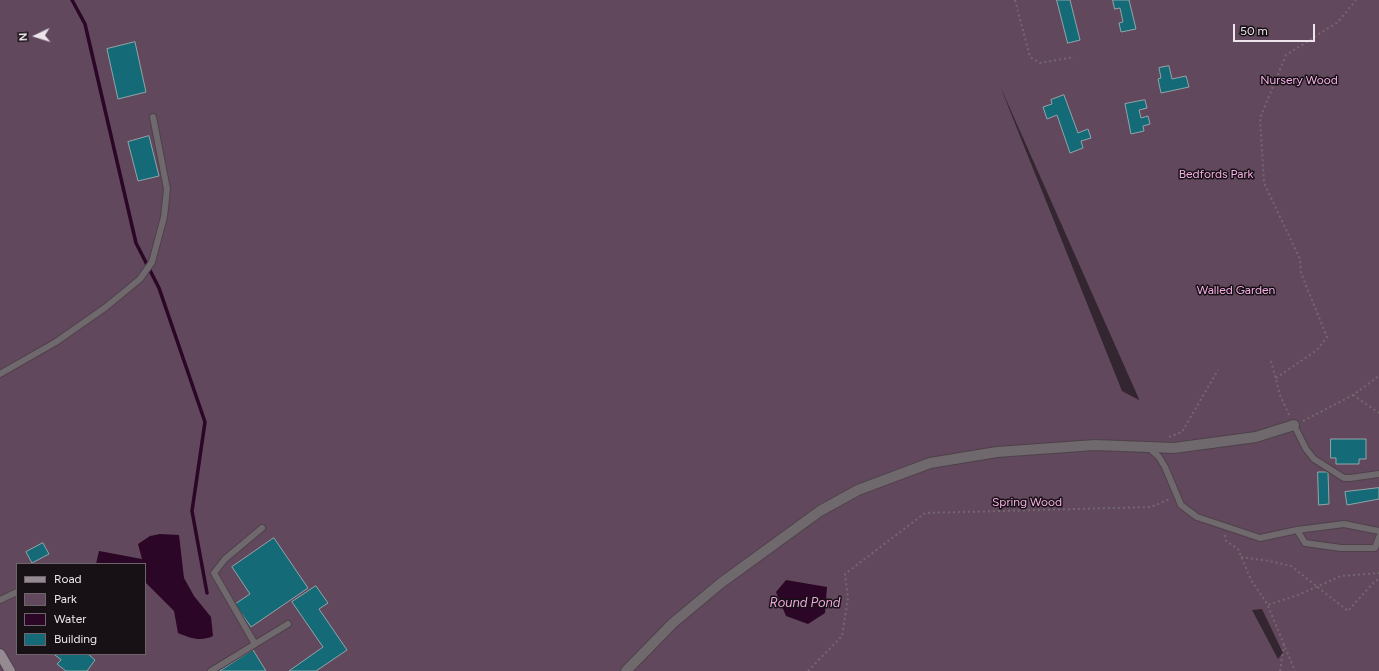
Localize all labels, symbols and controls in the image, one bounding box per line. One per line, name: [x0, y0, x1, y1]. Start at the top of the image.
north arrow: [16, 16, 56, 56]
scale bar: [1235, 16, 1317, 42]
text: 50 m: [1240, 24, 1268, 38]
text: N: [17, 32, 30, 42]
park label: Nursery Wood: [1260, 73, 1338, 87]
park label: Bedfords Park: [1179, 167, 1253, 181]
park label: Walled Garden: [1197, 283, 1275, 297]
park label: Spring Wood: [992, 495, 1062, 509]
legend: [16, 563, 146, 655]
text: Road: [54, 572, 82, 586]
text: Park: [54, 592, 77, 606]
water label: Round Pond: [770, 595, 840, 611]
text: Water: [54, 612, 86, 626]
text: Building: [54, 632, 97, 646]

